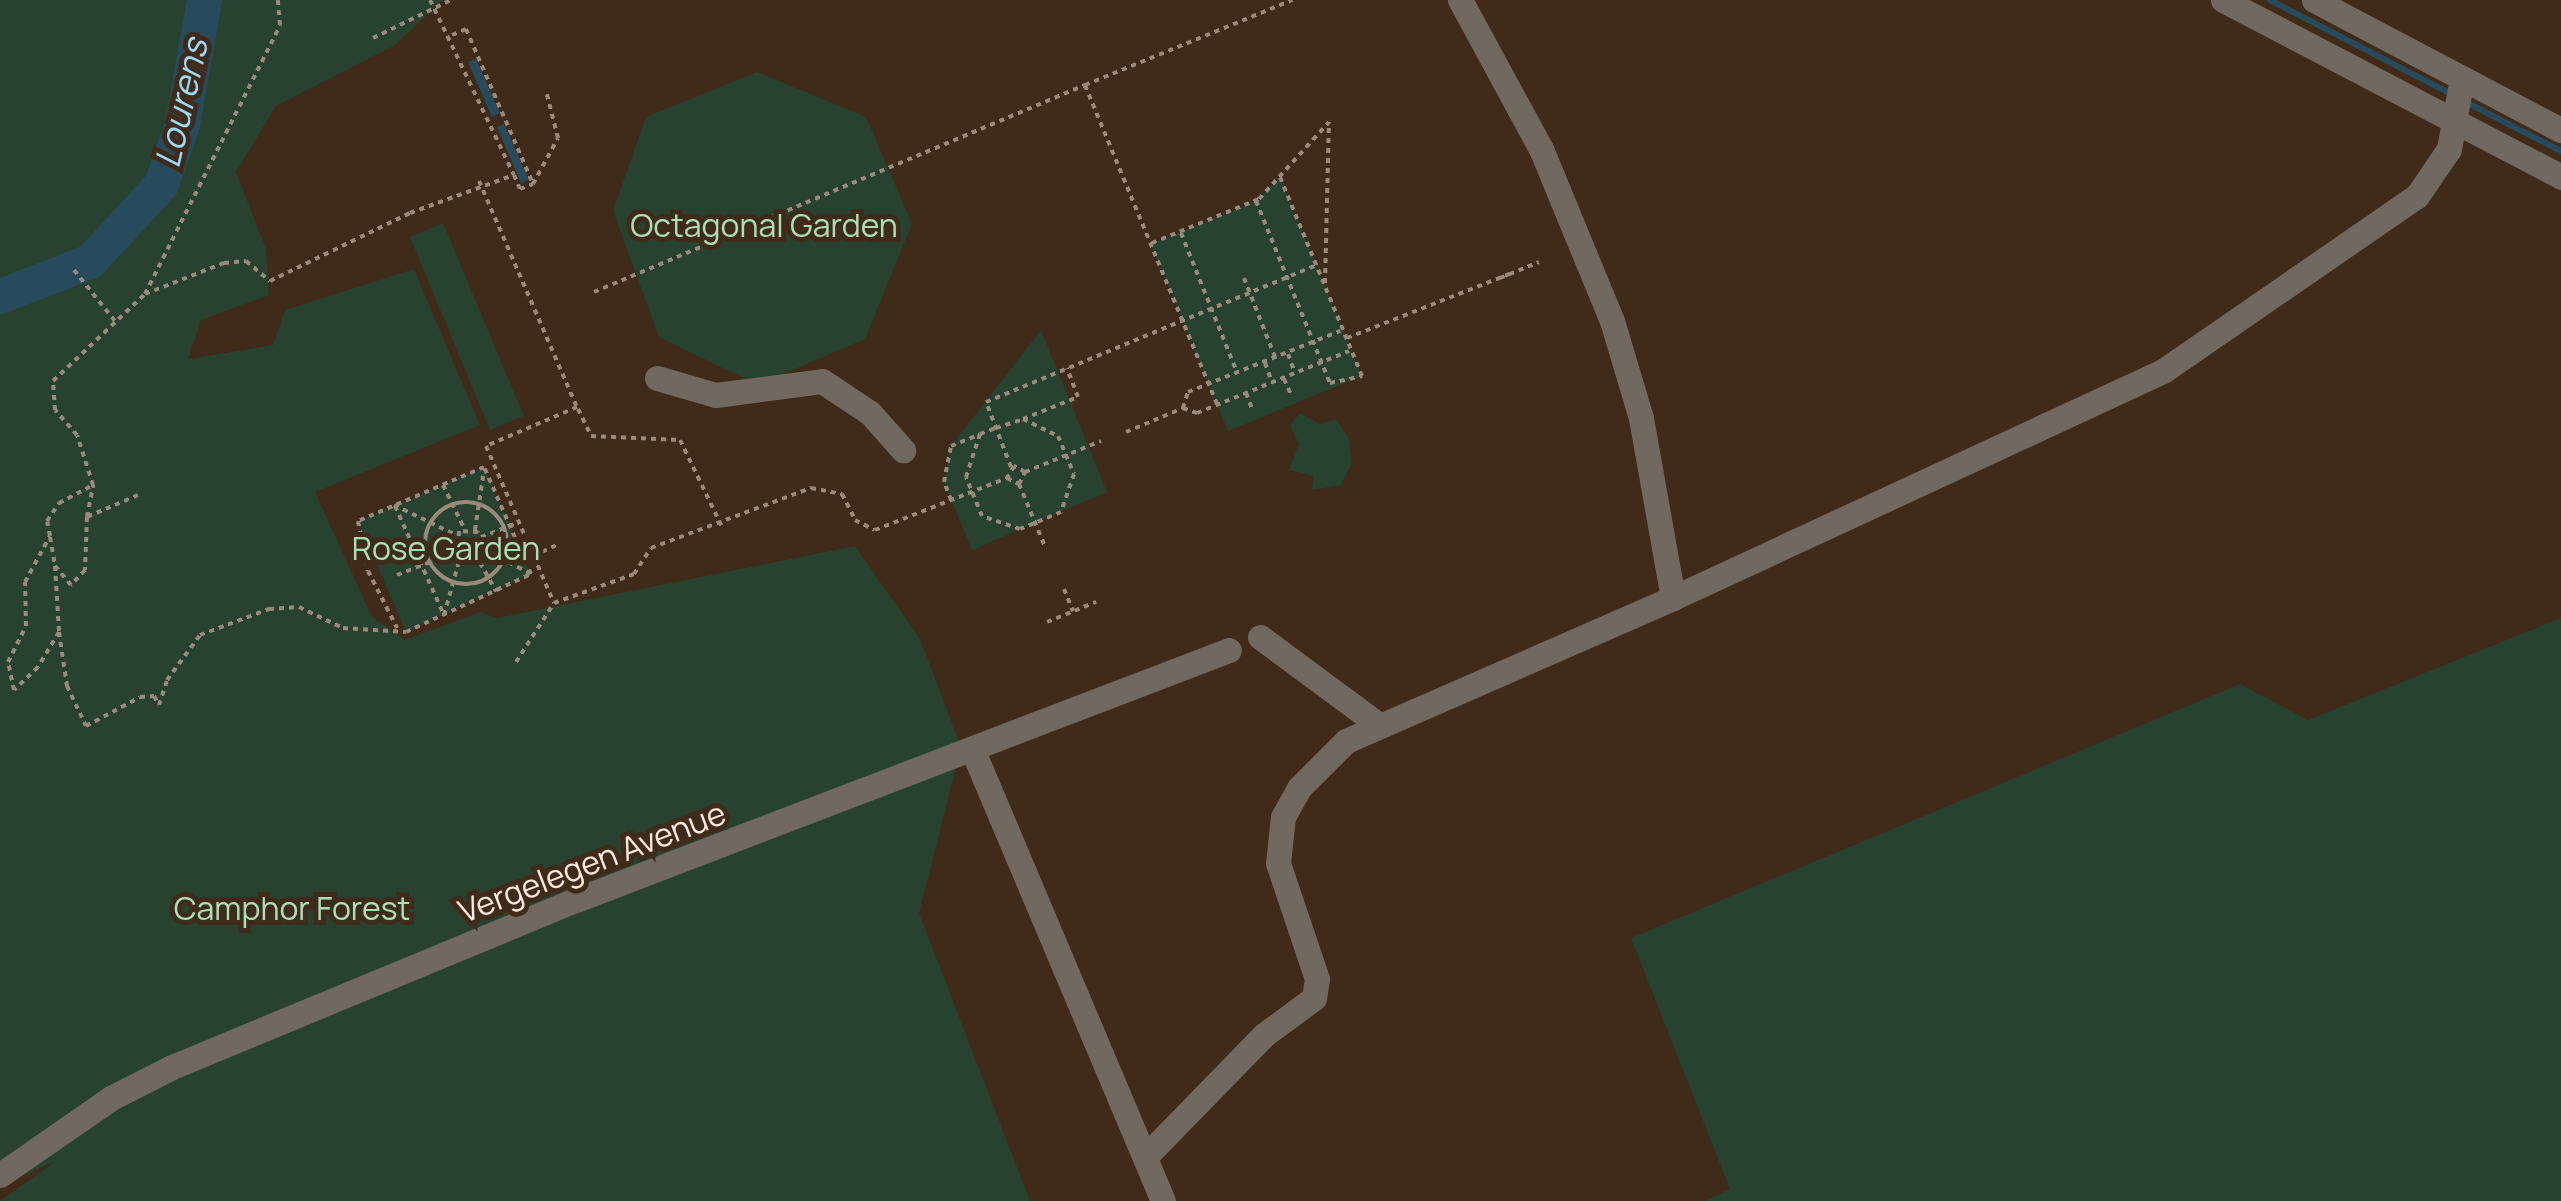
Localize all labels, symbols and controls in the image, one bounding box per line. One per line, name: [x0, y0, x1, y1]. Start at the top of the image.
water label: Lourens: [146, 35, 216, 171]
park label: Octagonal Garden: [630, 206, 898, 244]
park label: Rose Garden: [352, 529, 540, 567]
street label: Vergelegen Avenue: [453, 793, 731, 931]
park label: Camphor Forest: [174, 889, 410, 927]

